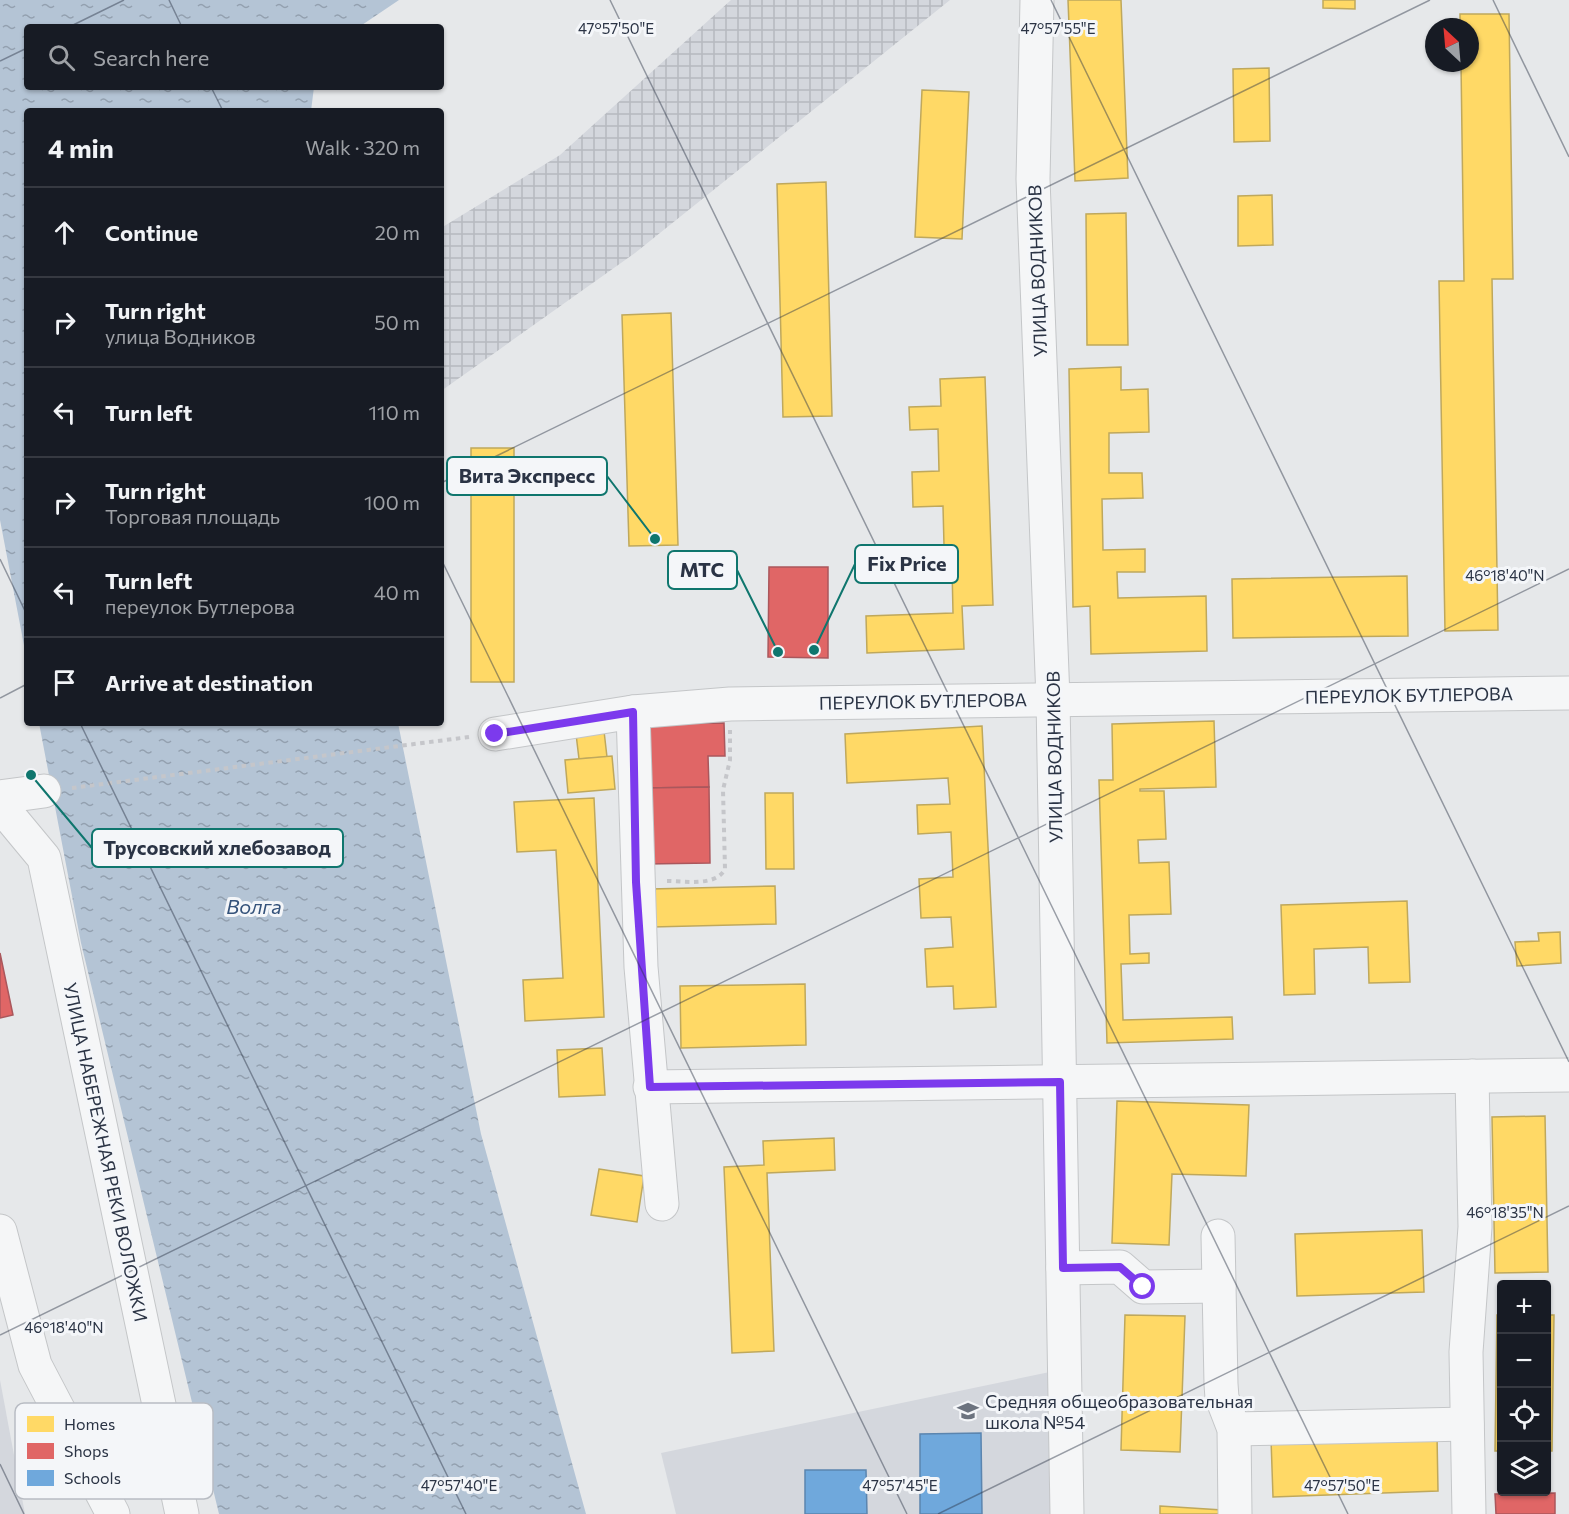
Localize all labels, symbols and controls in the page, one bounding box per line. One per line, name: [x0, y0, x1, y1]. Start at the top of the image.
north arrow: [1425, 18, 1479, 72]
text: 47°57'50"E: [578, 19, 654, 37]
text: 47°57'55"E: [1020, 19, 1096, 37]
search box: [24, 24, 444, 90]
icon: search: [45, 41, 78, 74]
text: Search here: [93, 44, 209, 71]
text: 4 min: [48, 132, 114, 163]
text: Walk · 320 m: [305, 135, 420, 159]
street label: УЛИЦА ВОДНИКОВ: [1023, 185, 1051, 357]
icon: ahead: [48, 216, 81, 249]
text: Continue: [105, 219, 198, 246]
text: 20 m: [375, 220, 420, 244]
text: Turn right: [105, 297, 206, 324]
icon: right: [48, 306, 81, 339]
text: 50 m: [374, 310, 420, 334]
text: улица Водников: [105, 324, 256, 348]
icon: left: [48, 396, 81, 429]
text: Turn left: [105, 399, 192, 426]
text: 110 m: [369, 400, 420, 424]
callout: Вита Экспресс: [447, 457, 607, 495]
text: Вита Экспресс: [459, 463, 596, 487]
text: Turn right: [105, 477, 206, 504]
icon: right: [48, 486, 81, 519]
text: 100 m: [364, 490, 420, 514]
text: Торговая площадь: [105, 504, 280, 528]
callout: Fix Price: [855, 545, 958, 583]
callout: МТС: [668, 551, 737, 589]
text: Fix Price: [867, 551, 947, 575]
text: МТС: [680, 557, 724, 581]
text: 46°18'40"N: [1465, 566, 1545, 584]
text: Turn left: [105, 567, 192, 594]
icon: left: [48, 576, 81, 609]
text: 40 m: [374, 580, 420, 604]
text: переулок Бутлерова: [105, 594, 295, 618]
icon: arrive: [48, 666, 81, 699]
text: Arrive at destination: [105, 669, 313, 696]
street label: УЛИЦА ВОДНИКОВ: [1041, 671, 1067, 843]
street label: ПЕРЕУЛОК БУТЛЕРОВА: [1305, 682, 1513, 708]
street label: ПЕРЕУЛОК БУТЛЕРОВА: [819, 688, 1027, 714]
route end: [481, 720, 507, 746]
callout: Трусовский хлебозавод: [92, 829, 343, 867]
text: Трусовский хлебозавод: [103, 835, 331, 859]
water label: Волга: [226, 894, 282, 918]
street label: УЛИЦА НАБЕРЕЖНАЯ РЕКИ ВОЛОЖКИ: [59, 980, 153, 1324]
text: 46°18'35"N: [1466, 1203, 1544, 1221]
route start: [1129, 1273, 1155, 1299]
map controls: [1497, 1280, 1551, 1496]
button: +: [1497, 1280, 1551, 1334]
text: 46°18'40"N: [24, 1318, 104, 1336]
button: −: [1497, 1334, 1551, 1388]
button: locate: [1497, 1388, 1551, 1442]
place label: Средняя общеобразовательная школа №54: [985, 1390, 1253, 1433]
school or university icon: Средняя общеобразовательная школа №54: [956, 1399, 980, 1423]
legend: [15, 1403, 213, 1499]
text: Homes: [64, 1414, 115, 1433]
text: Shops: [64, 1441, 109, 1460]
button: layers: [1497, 1442, 1551, 1496]
text: Schools: [64, 1468, 121, 1487]
text: 47°57'40"E: [421, 1476, 497, 1494]
text: 47°57'45"E: [862, 1476, 938, 1494]
text: 47°57'50"E: [1304, 1476, 1380, 1494]

